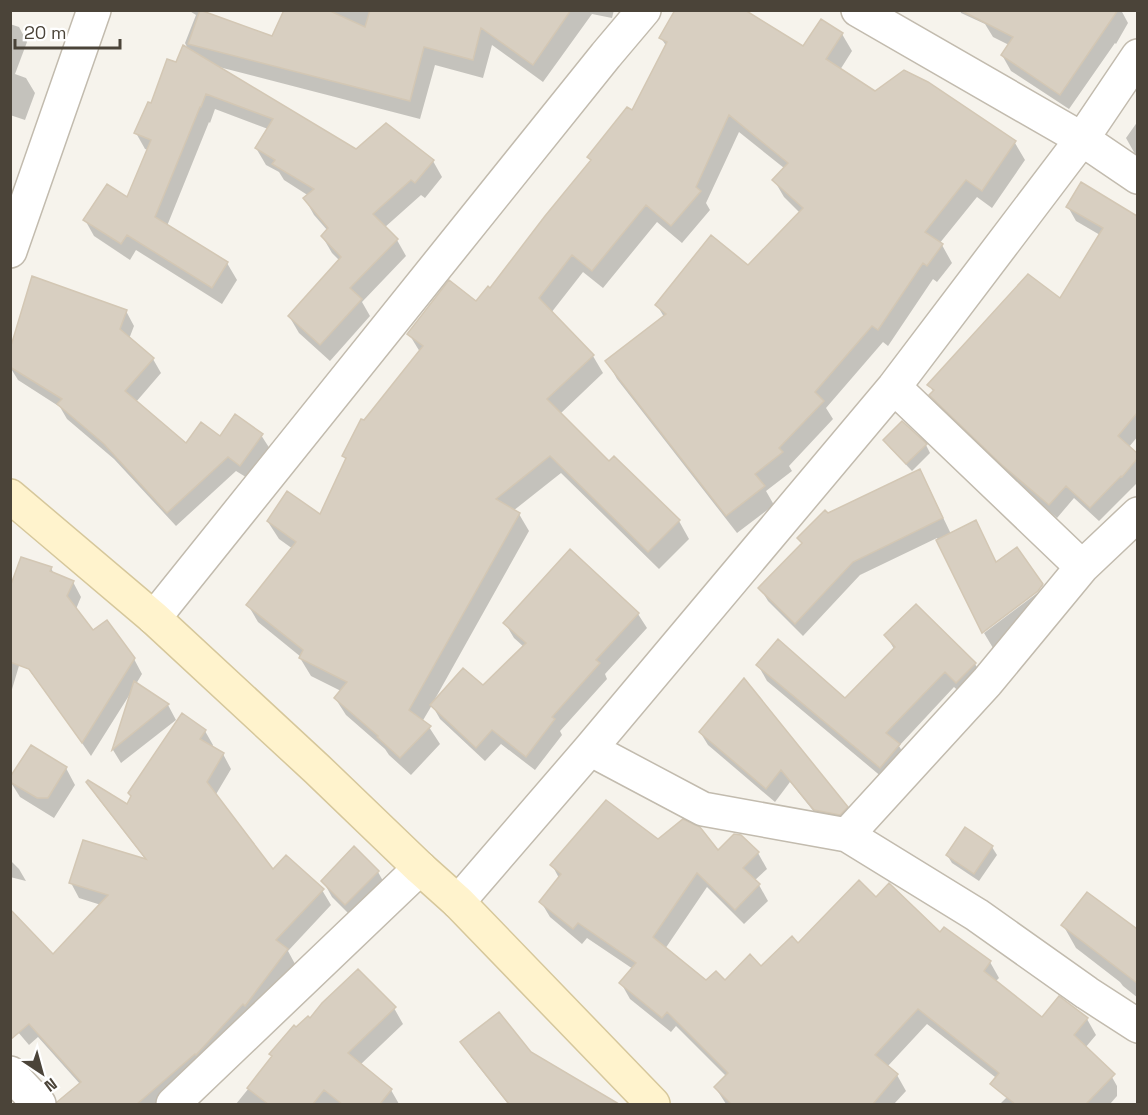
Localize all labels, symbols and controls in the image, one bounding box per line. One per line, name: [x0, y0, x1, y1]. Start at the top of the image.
scale bar: [15, 12, 120, 50]
text: 20 m: [24, 21, 67, 44]
north arrow: [12, 1043, 72, 1103]
text: N: [40, 1073, 61, 1096]

